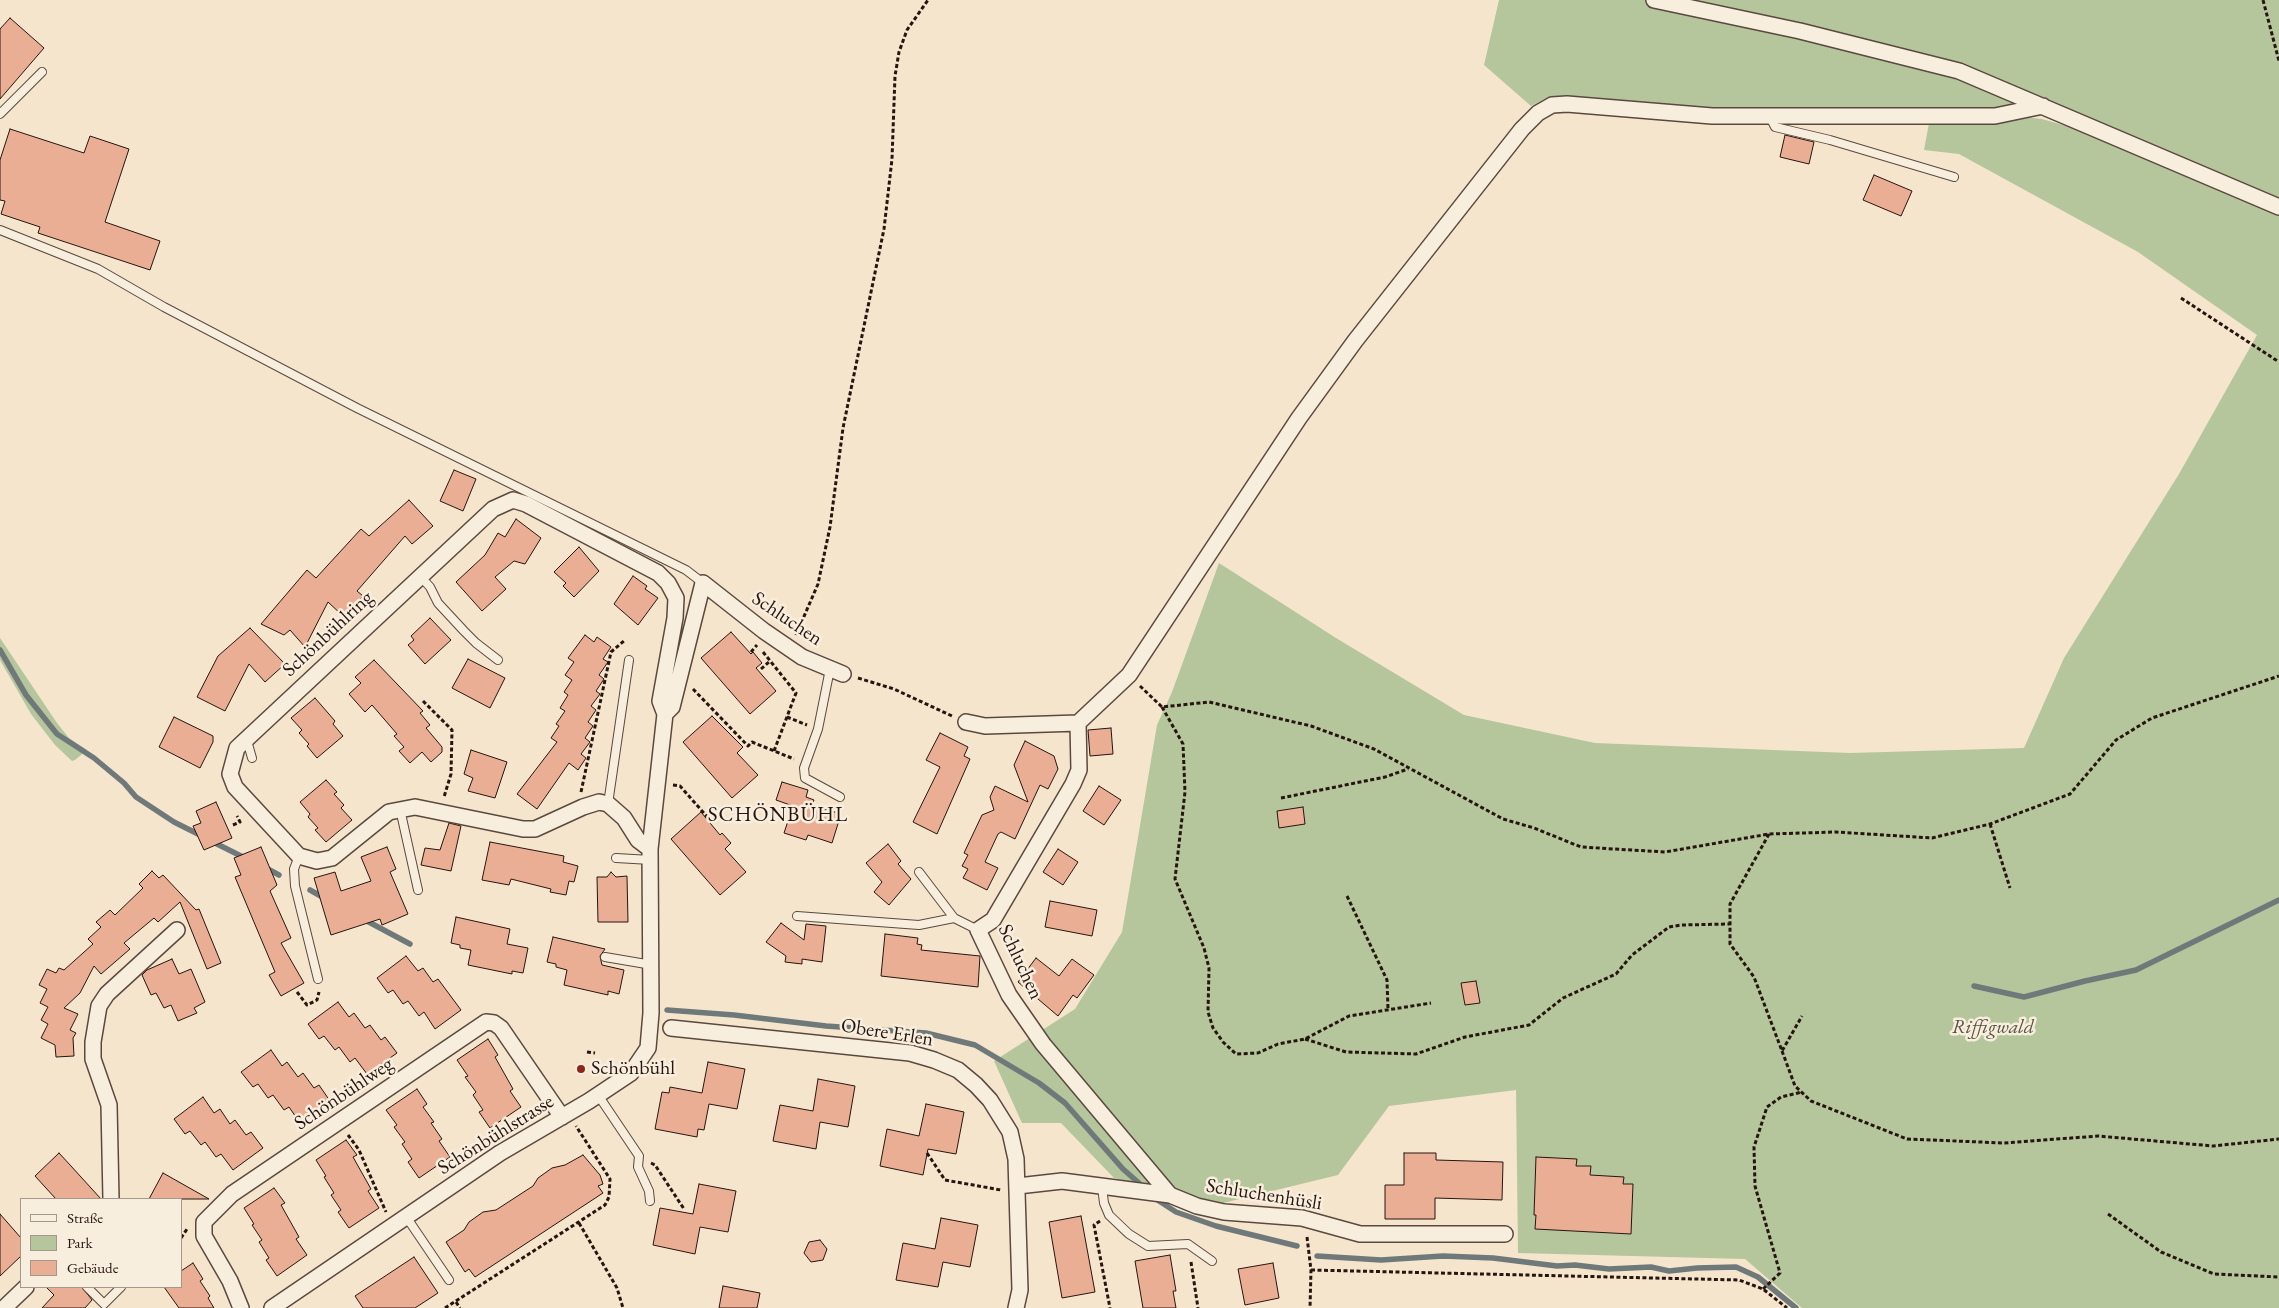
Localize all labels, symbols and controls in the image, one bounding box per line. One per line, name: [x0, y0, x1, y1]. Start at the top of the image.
street label: Schönbühlring: [278, 586, 378, 682]
street label: Schluchen: [747, 587, 827, 651]
district label: SCHÖNBÜHL: [707, 802, 849, 828]
street label: Schluchen: [992, 921, 1048, 1003]
street label: Obere Erlen: [839, 1014, 935, 1052]
park label: Riffigwald: [1952, 1016, 2034, 1040]
street label: Schönbühlweg: [290, 1052, 398, 1136]
place label: Schönbühl: [591, 1057, 675, 1081]
marker: Schönbühl: [575, 1063, 587, 1075]
street label: Schönbühlstrasse: [434, 1090, 558, 1180]
street label: Schluchenhüsli: [1204, 1174, 1324, 1216]
legend: [20, 1198, 182, 1288]
text: Straße: [67, 1208, 103, 1227]
text: Park: [67, 1233, 93, 1252]
text: Gebäude: [67, 1258, 119, 1277]

